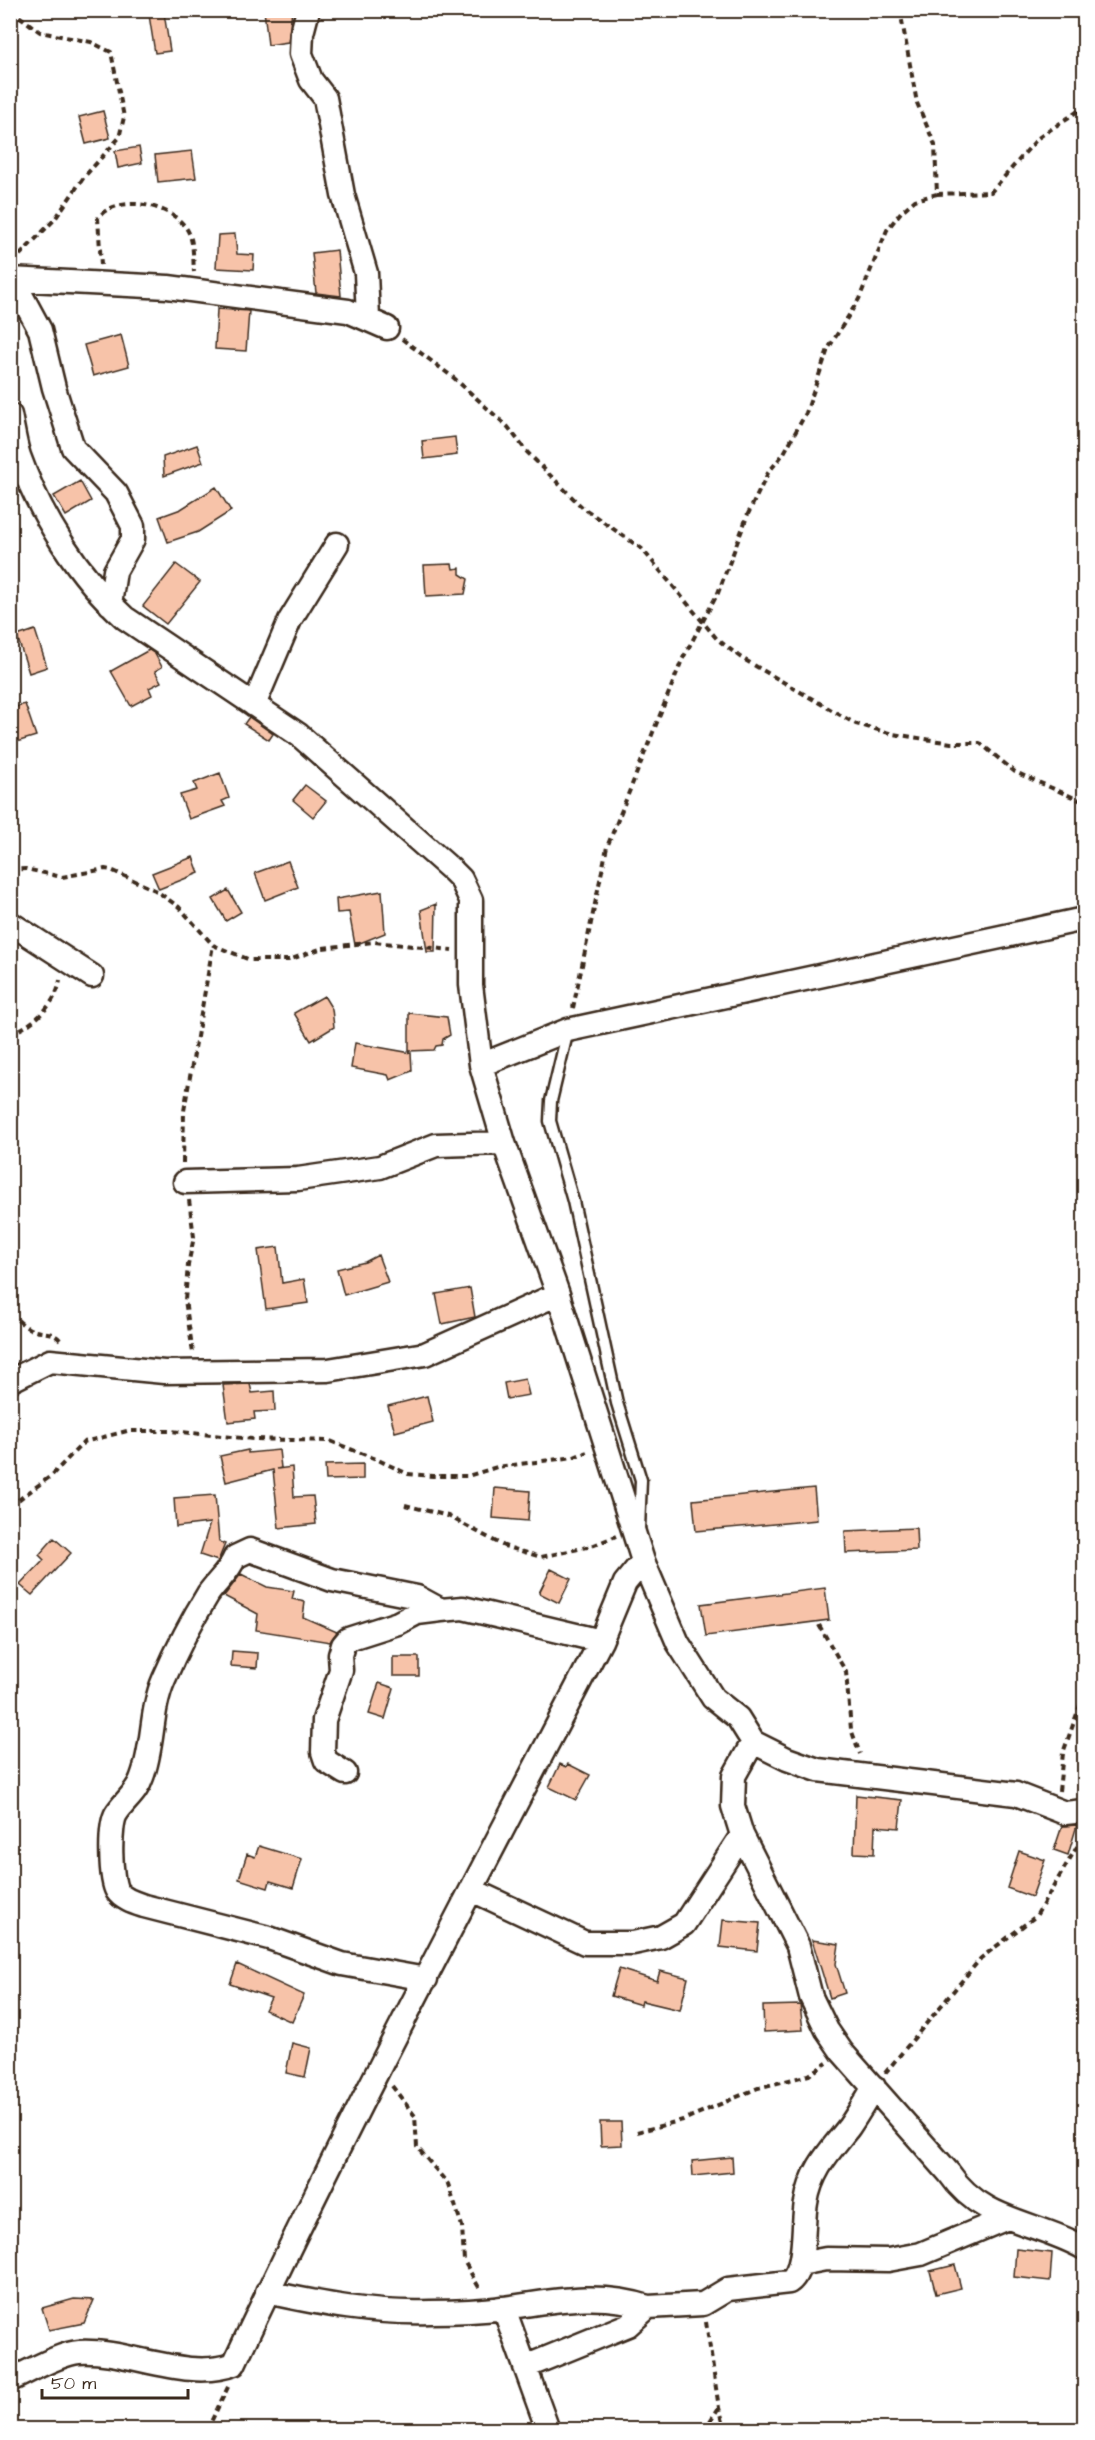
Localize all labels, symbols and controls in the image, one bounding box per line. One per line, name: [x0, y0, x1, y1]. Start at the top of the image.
scale bar: [42, 2362, 188, 2400]
text: 50 m: [51, 2371, 96, 2396]

